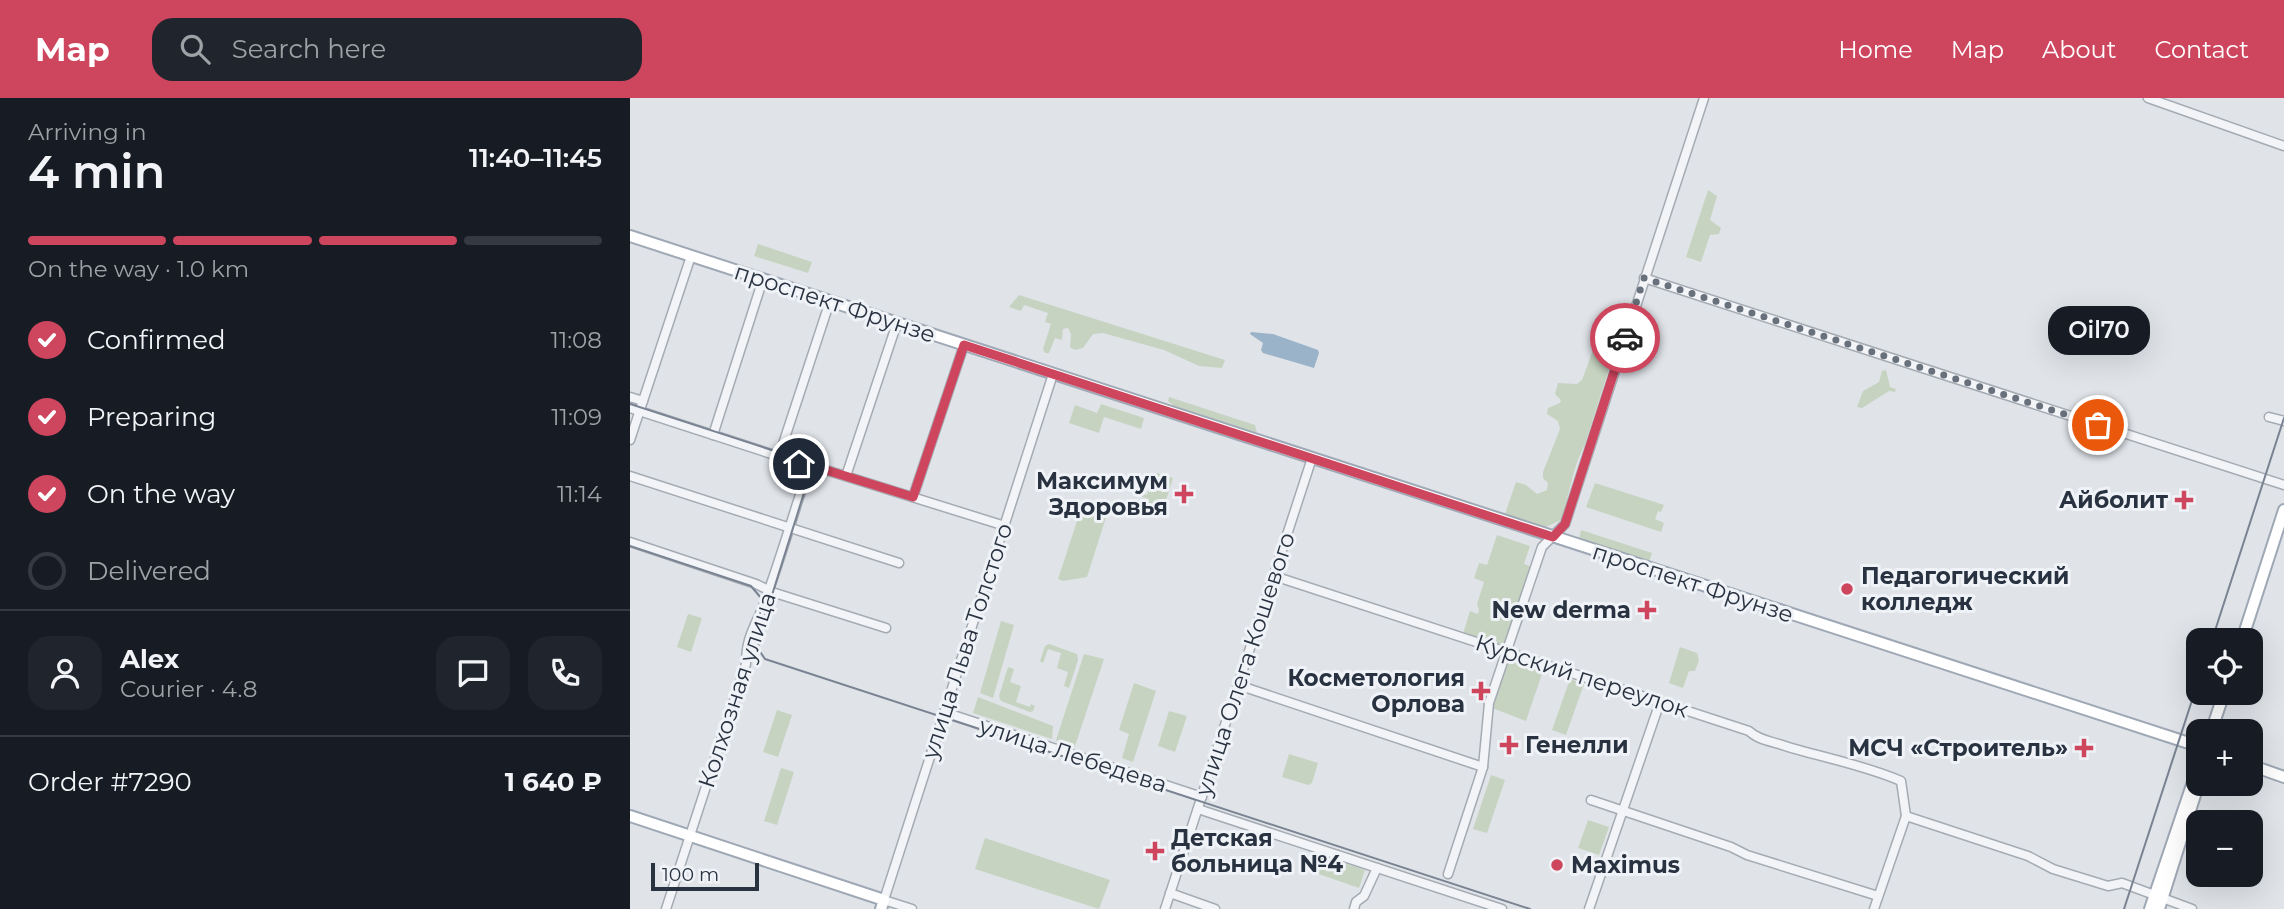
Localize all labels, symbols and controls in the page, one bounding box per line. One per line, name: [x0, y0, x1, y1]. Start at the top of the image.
search box: [152, 18, 642, 81]
text: Map: [35, 29, 110, 69]
icon: search: [176, 30, 214, 68]
text: Search here: [232, 33, 386, 65]
text: Home: [1838, 35, 1913, 64]
text: Map: [1951, 35, 2004, 64]
text: About: [2042, 35, 2116, 64]
text: Contact: [2154, 35, 2249, 64]
text: Arriving in: [28, 118, 147, 146]
text: 11:40–11:45: [469, 142, 602, 174]
text: 4 min: [28, 143, 165, 200]
text: On the way · 1.0 km: [28, 255, 249, 283]
street label: проспект Фрунзе: [731, 257, 939, 349]
courier: [1590, 303, 1660, 373]
callout: Oil70: [2047, 306, 2149, 355]
text: Oil70: [2068, 316, 2130, 344]
icon: car: [1606, 319, 1644, 357]
icon: check: [28, 321, 66, 359]
text: Confirmed: [87, 324, 226, 356]
text: 11:08: [551, 326, 602, 354]
pin: [2068, 395, 2128, 455]
icon: check: [28, 398, 66, 436]
text: Preparing: [87, 401, 216, 433]
text: 11:09: [551, 403, 602, 431]
icon: bag: [2079, 406, 2117, 444]
pin: [769, 434, 829, 494]
icon: home: [780, 445, 818, 483]
place label: Максимум Здоровья: [1036, 467, 1168, 521]
icon: check: [28, 475, 66, 513]
text: On the way: [87, 478, 235, 510]
text: 11:14: [557, 480, 602, 508]
marker: Максимум Здоровья: [1174, 484, 1194, 504]
place label: Айболит: [2059, 486, 2169, 514]
marker: Айболит: [2174, 490, 2194, 510]
street label: улица Льва Толстого: [915, 520, 1018, 763]
street label: улица Олега Кошевого: [1189, 529, 1301, 800]
street label: проспект Фрунзе: [1589, 537, 1797, 629]
text: Delivered: [87, 555, 211, 587]
place label: Педагогический колледж: [1861, 562, 2069, 616]
marker: Педагогический колледж: [1839, 581, 1855, 597]
street label: Колхозная улица: [692, 589, 782, 791]
place label: New derma: [1491, 596, 1631, 624]
marker: New derma: [1637, 600, 1657, 620]
street label: Курский переулок: [1472, 628, 1693, 724]
map controls: [2186, 628, 2263, 887]
button: locate: [2186, 628, 2263, 705]
button: person: [28, 636, 102, 710]
button: chat: [436, 636, 510, 710]
button: phone: [528, 636, 602, 710]
text: Alex: [120, 643, 179, 675]
place label: Косметология Орлова: [1287, 664, 1465, 718]
text: Courier · 4.8: [120, 675, 257, 703]
marker: Косметология Орлова: [1471, 681, 1491, 701]
street label: улица Лебедева: [975, 711, 1170, 799]
button: +: [2186, 719, 2263, 796]
place label: Генелли: [1525, 731, 1628, 759]
place label: МСЧ «Строитель»: [1848, 734, 2068, 762]
marker: Генелли: [1499, 735, 1519, 755]
marker: МСЧ «Строитель»: [2074, 738, 2094, 758]
text: Order #7290: [28, 766, 192, 798]
text: 1 640 ₽: [505, 766, 602, 798]
button: −: [2186, 810, 2263, 887]
place label: Детская больница №4: [1171, 824, 1343, 878]
marker: Детская больница №4: [1145, 841, 1165, 861]
place label: Maximus: [1571, 851, 1680, 879]
marker: Maximus: [1549, 857, 1565, 873]
scale bar: [651, 860, 760, 892]
text: 100 m: [662, 863, 719, 886]

